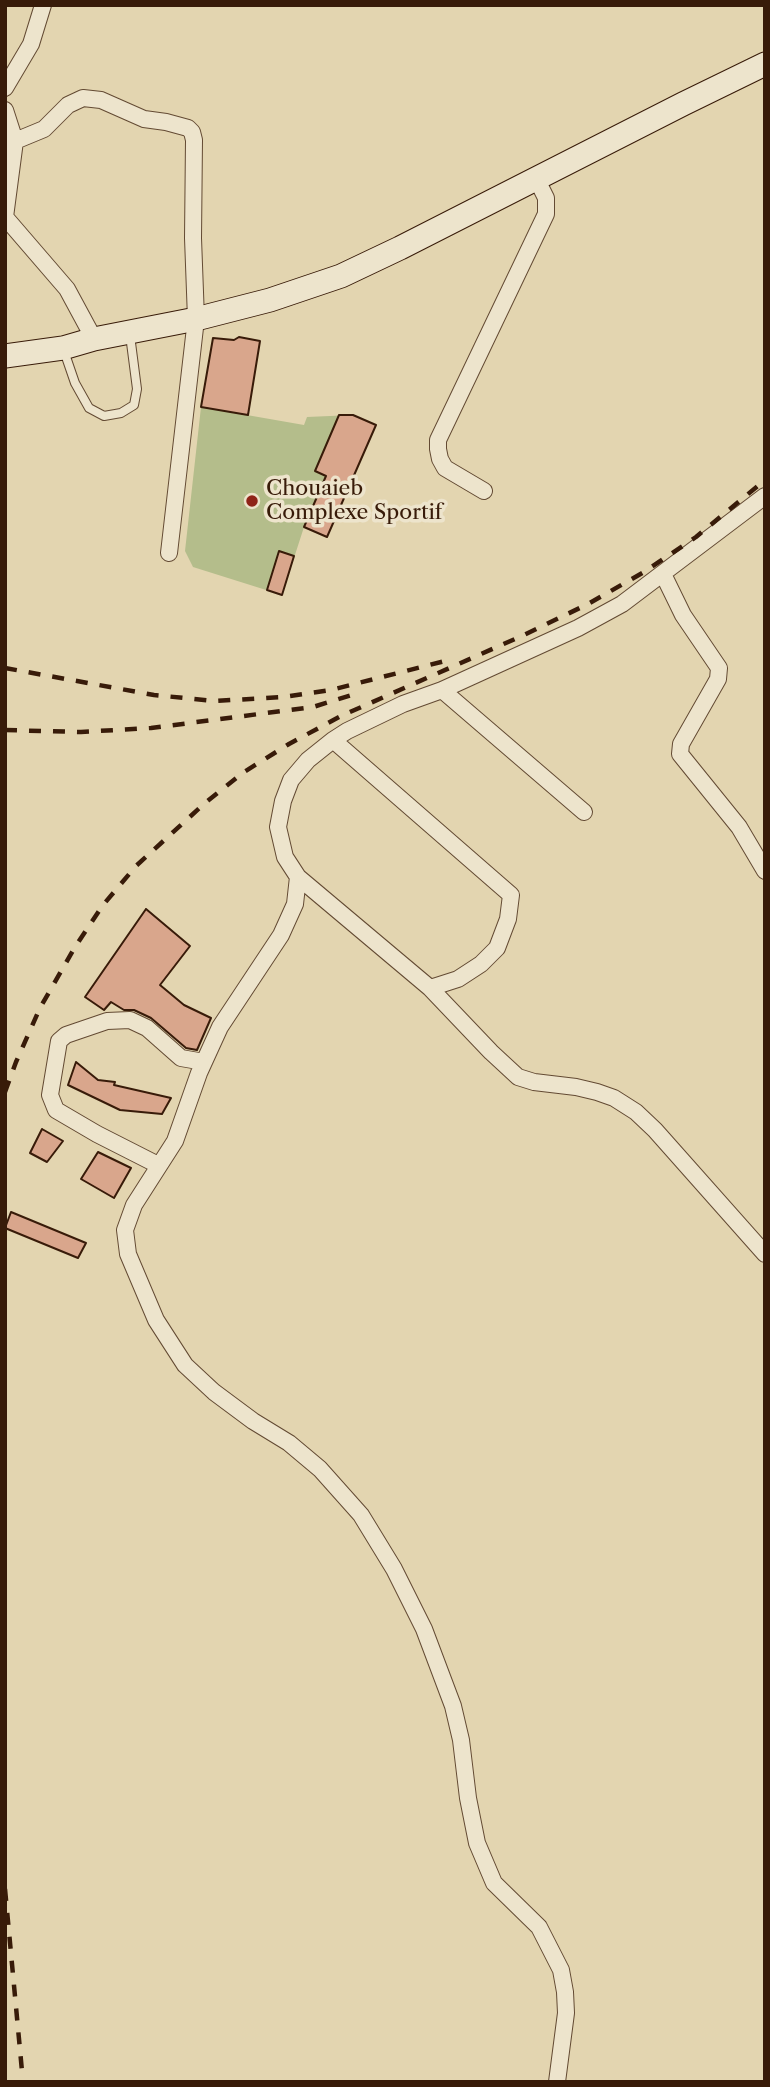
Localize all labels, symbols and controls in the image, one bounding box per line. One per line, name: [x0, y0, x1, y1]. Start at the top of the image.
place label: Chouaieb Complexe Sportif: [266, 476, 442, 526]
marker: Chouaieb Complexe Sportif: [244, 493, 260, 509]

